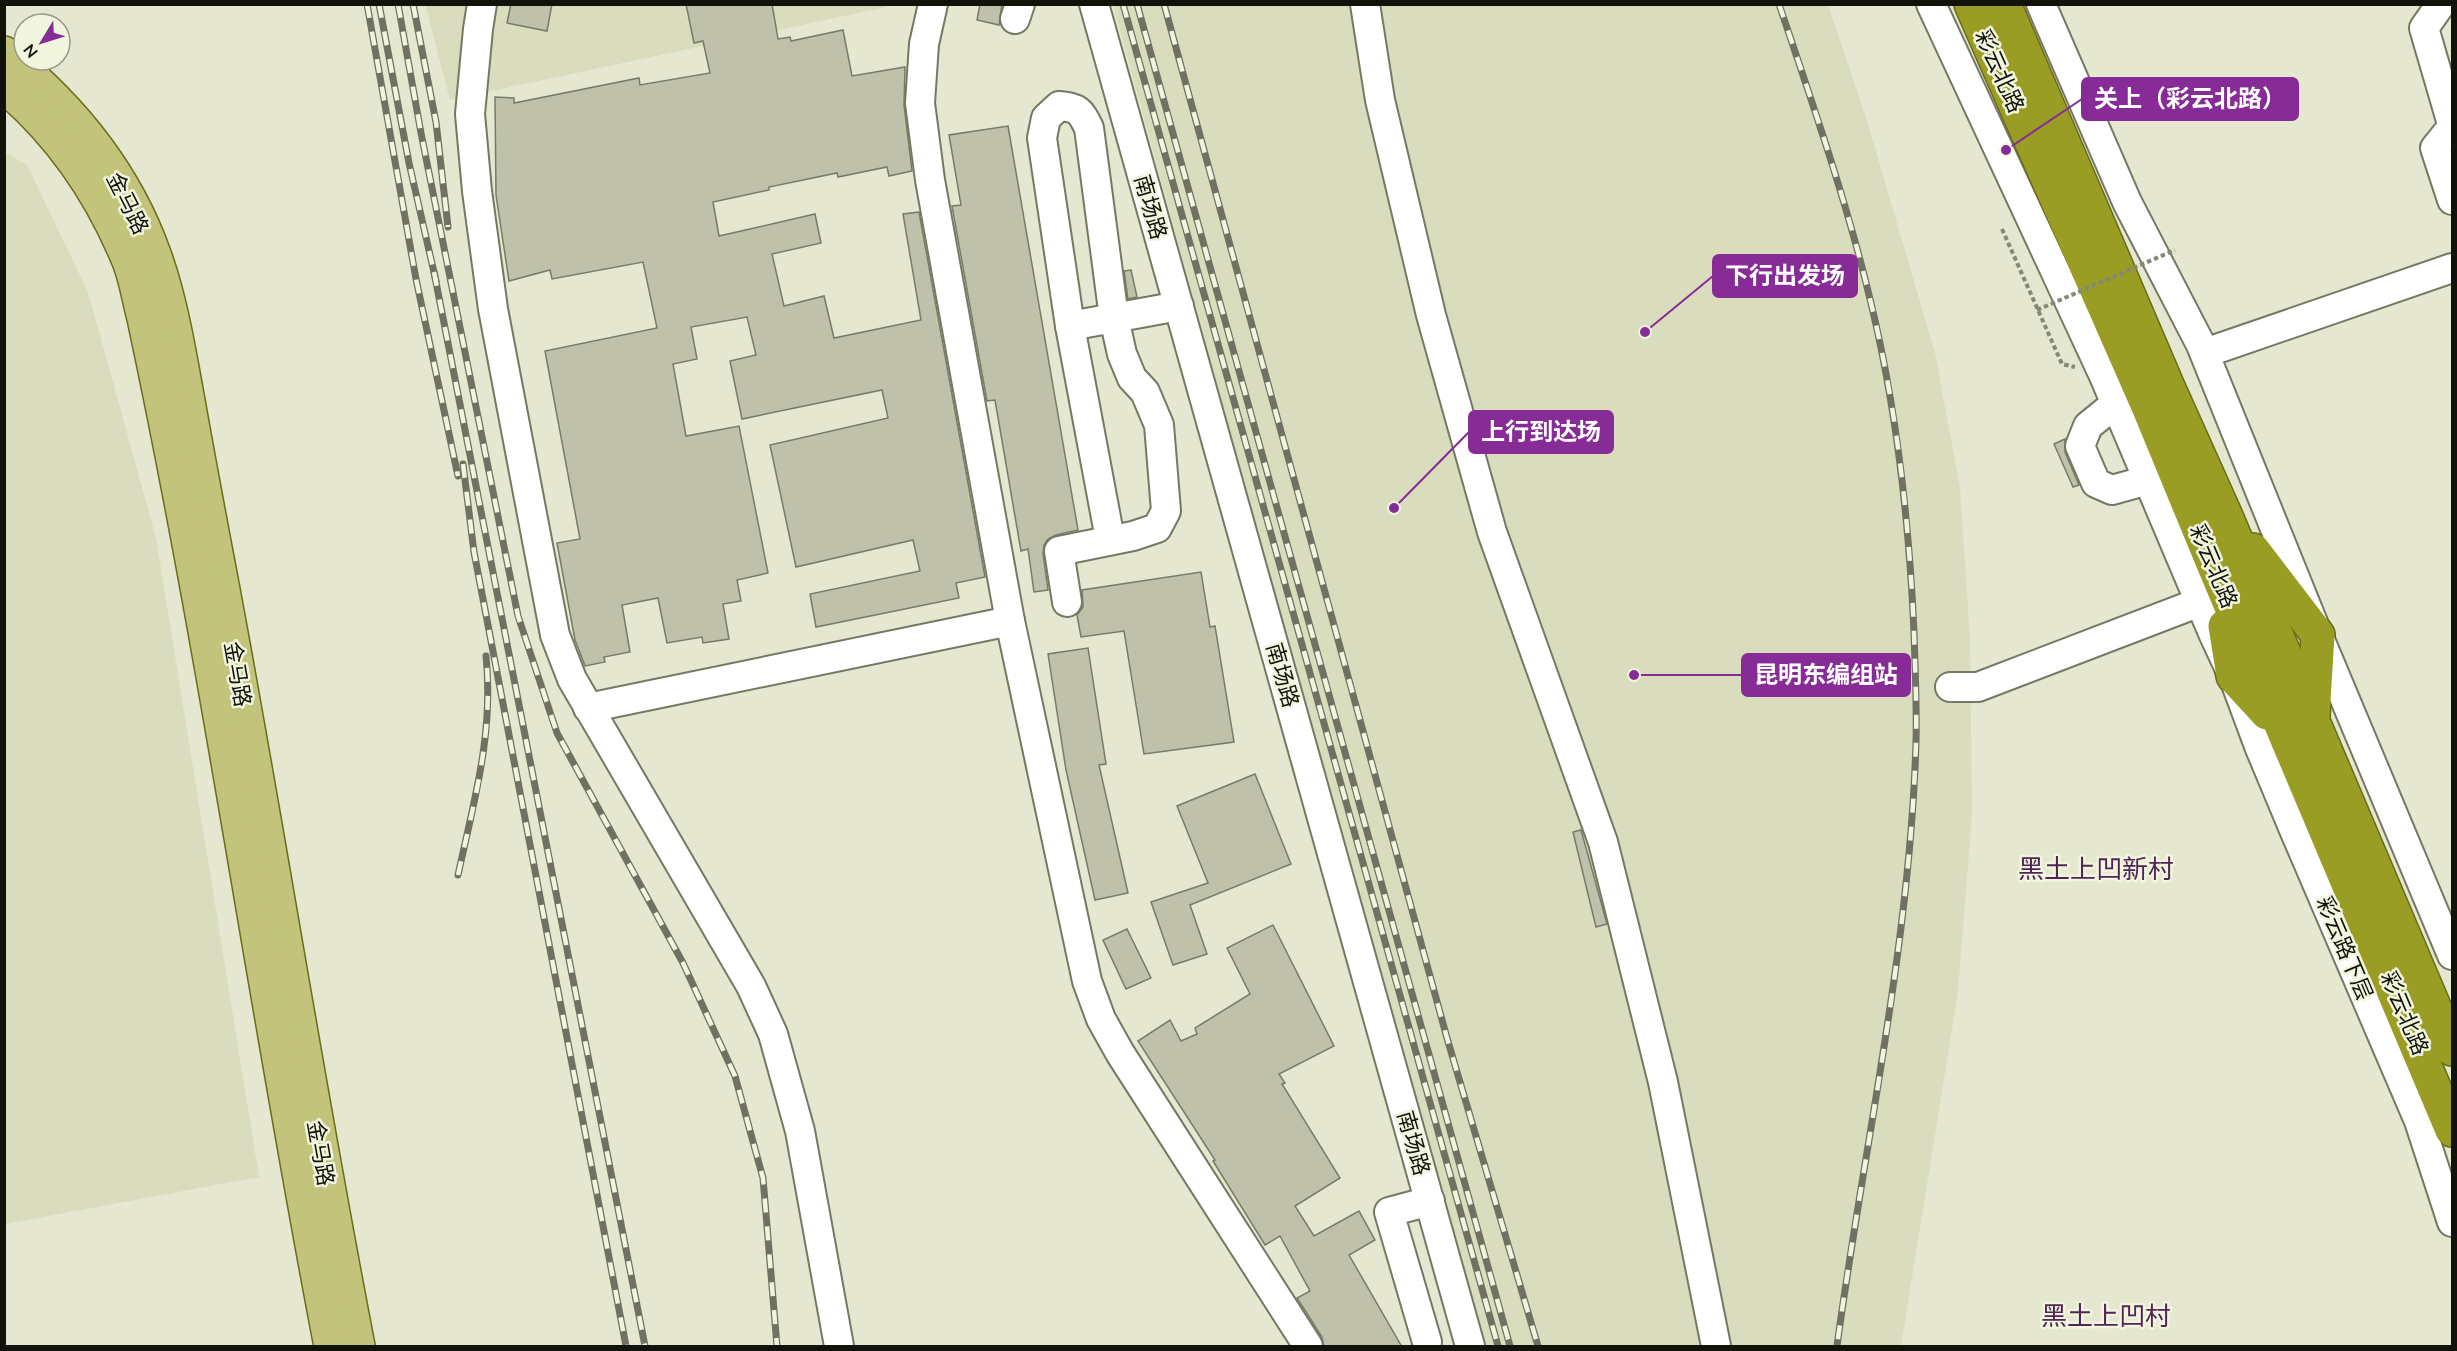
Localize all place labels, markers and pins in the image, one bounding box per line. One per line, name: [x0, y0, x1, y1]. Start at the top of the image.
callout: 关上（彩云北路）: [2082, 78, 2298, 120]
callout: 下行出发场: [1713, 255, 1857, 297]
callout: 上行到达场: [1469, 411, 1613, 453]
callout: 昆明东编组站: [1742, 654, 1910, 696]

